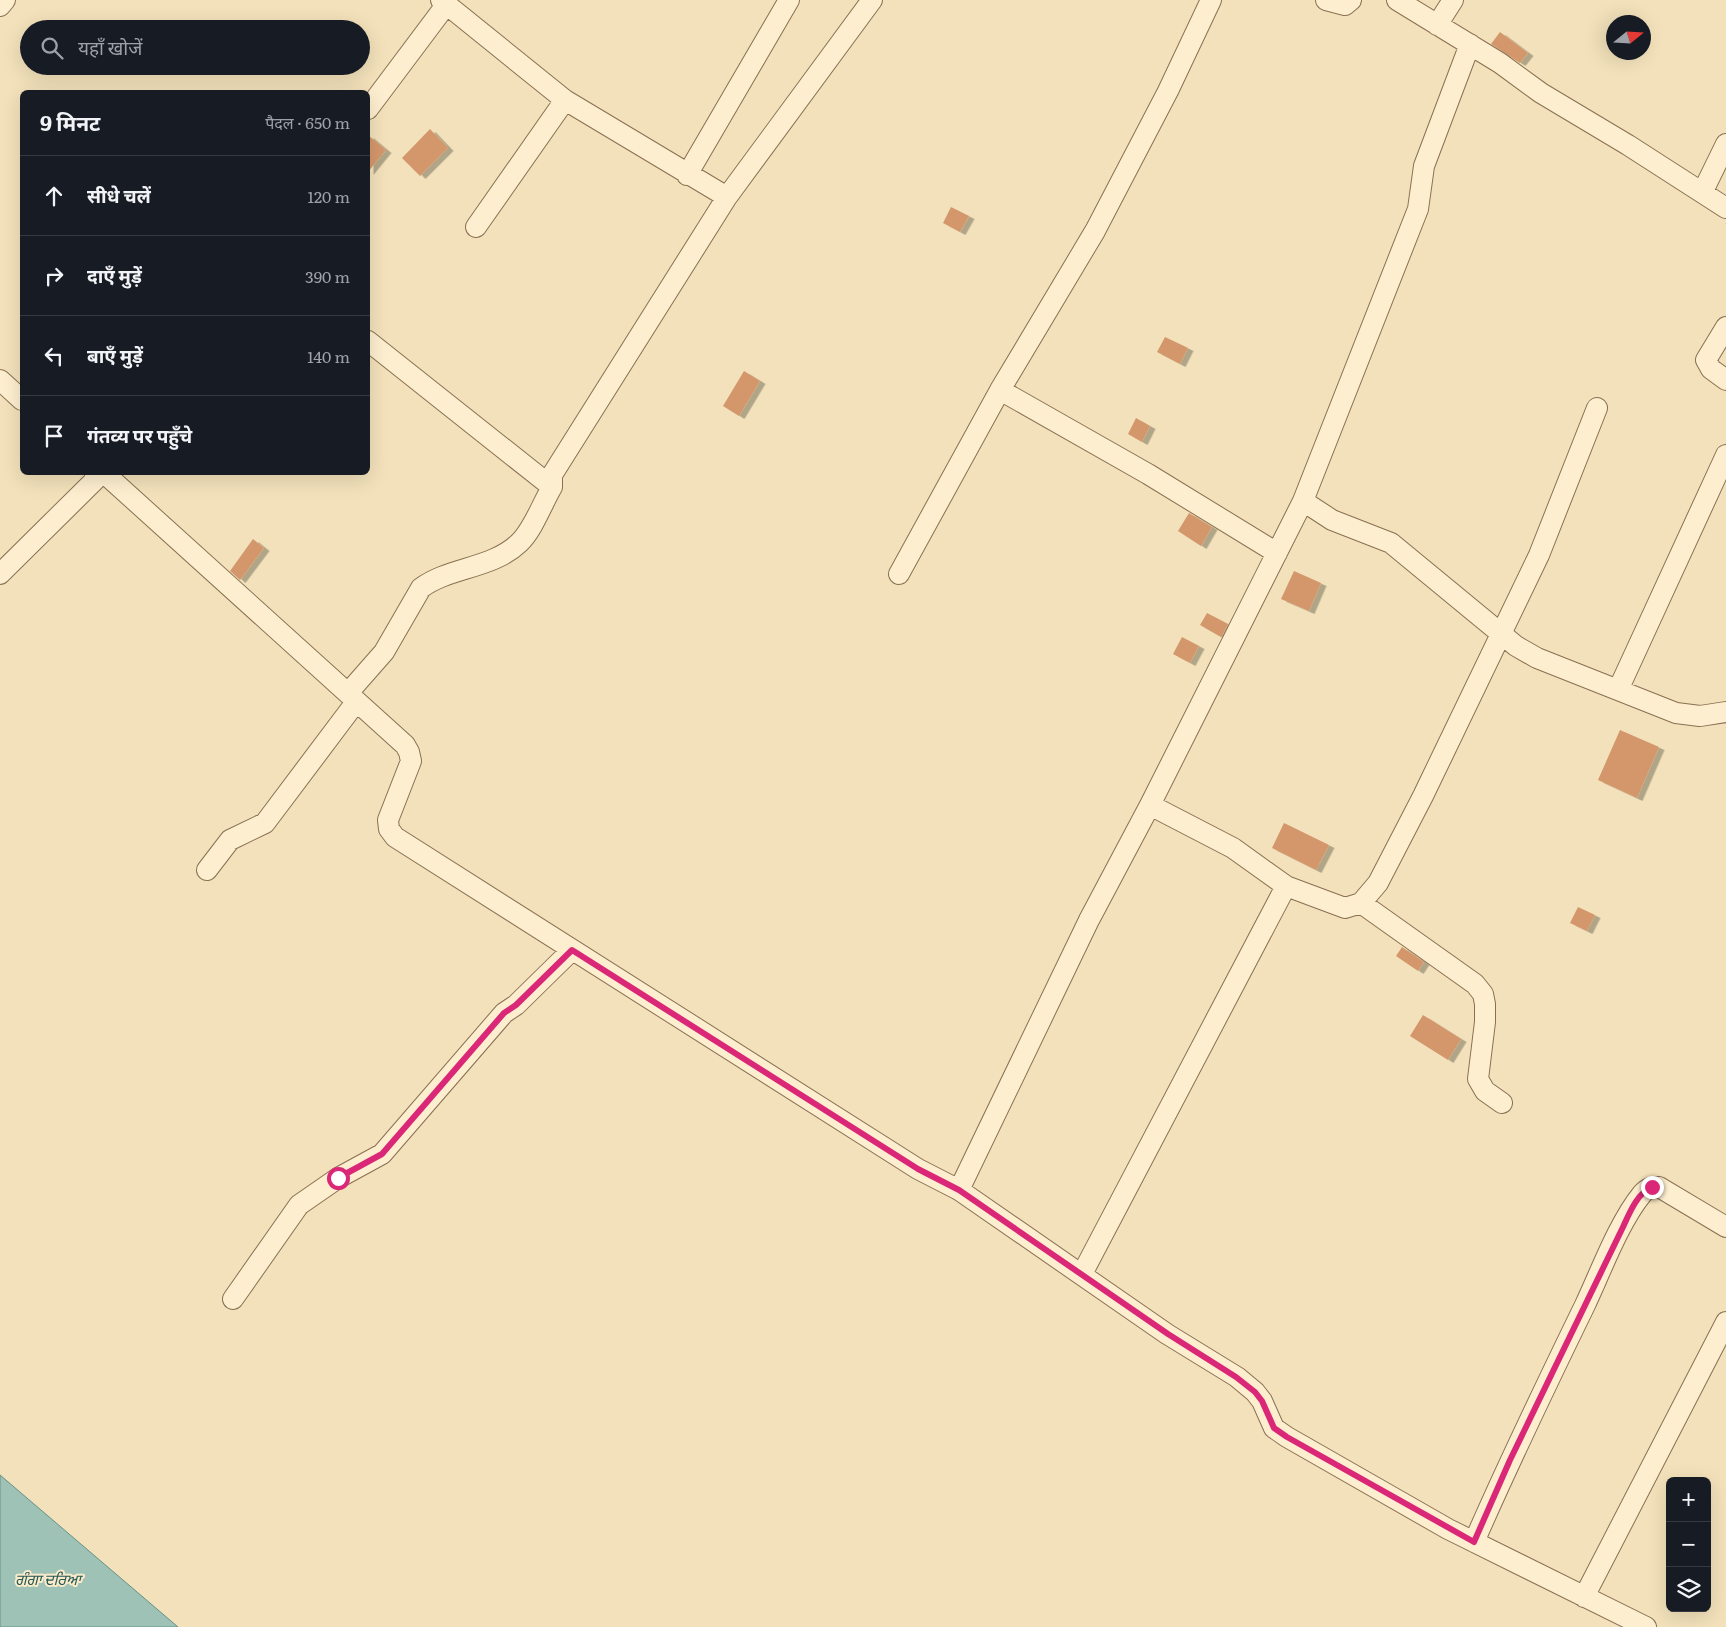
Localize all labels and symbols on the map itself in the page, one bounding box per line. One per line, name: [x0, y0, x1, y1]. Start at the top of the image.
north arrow: [1606, 15, 1651, 60]
route start: [327, 1167, 350, 1190]
route end: [1641, 1176, 1664, 1199]
water label: ਗੰਗਾ ਦਰਿਆ: [15, 1567, 84, 1590]

